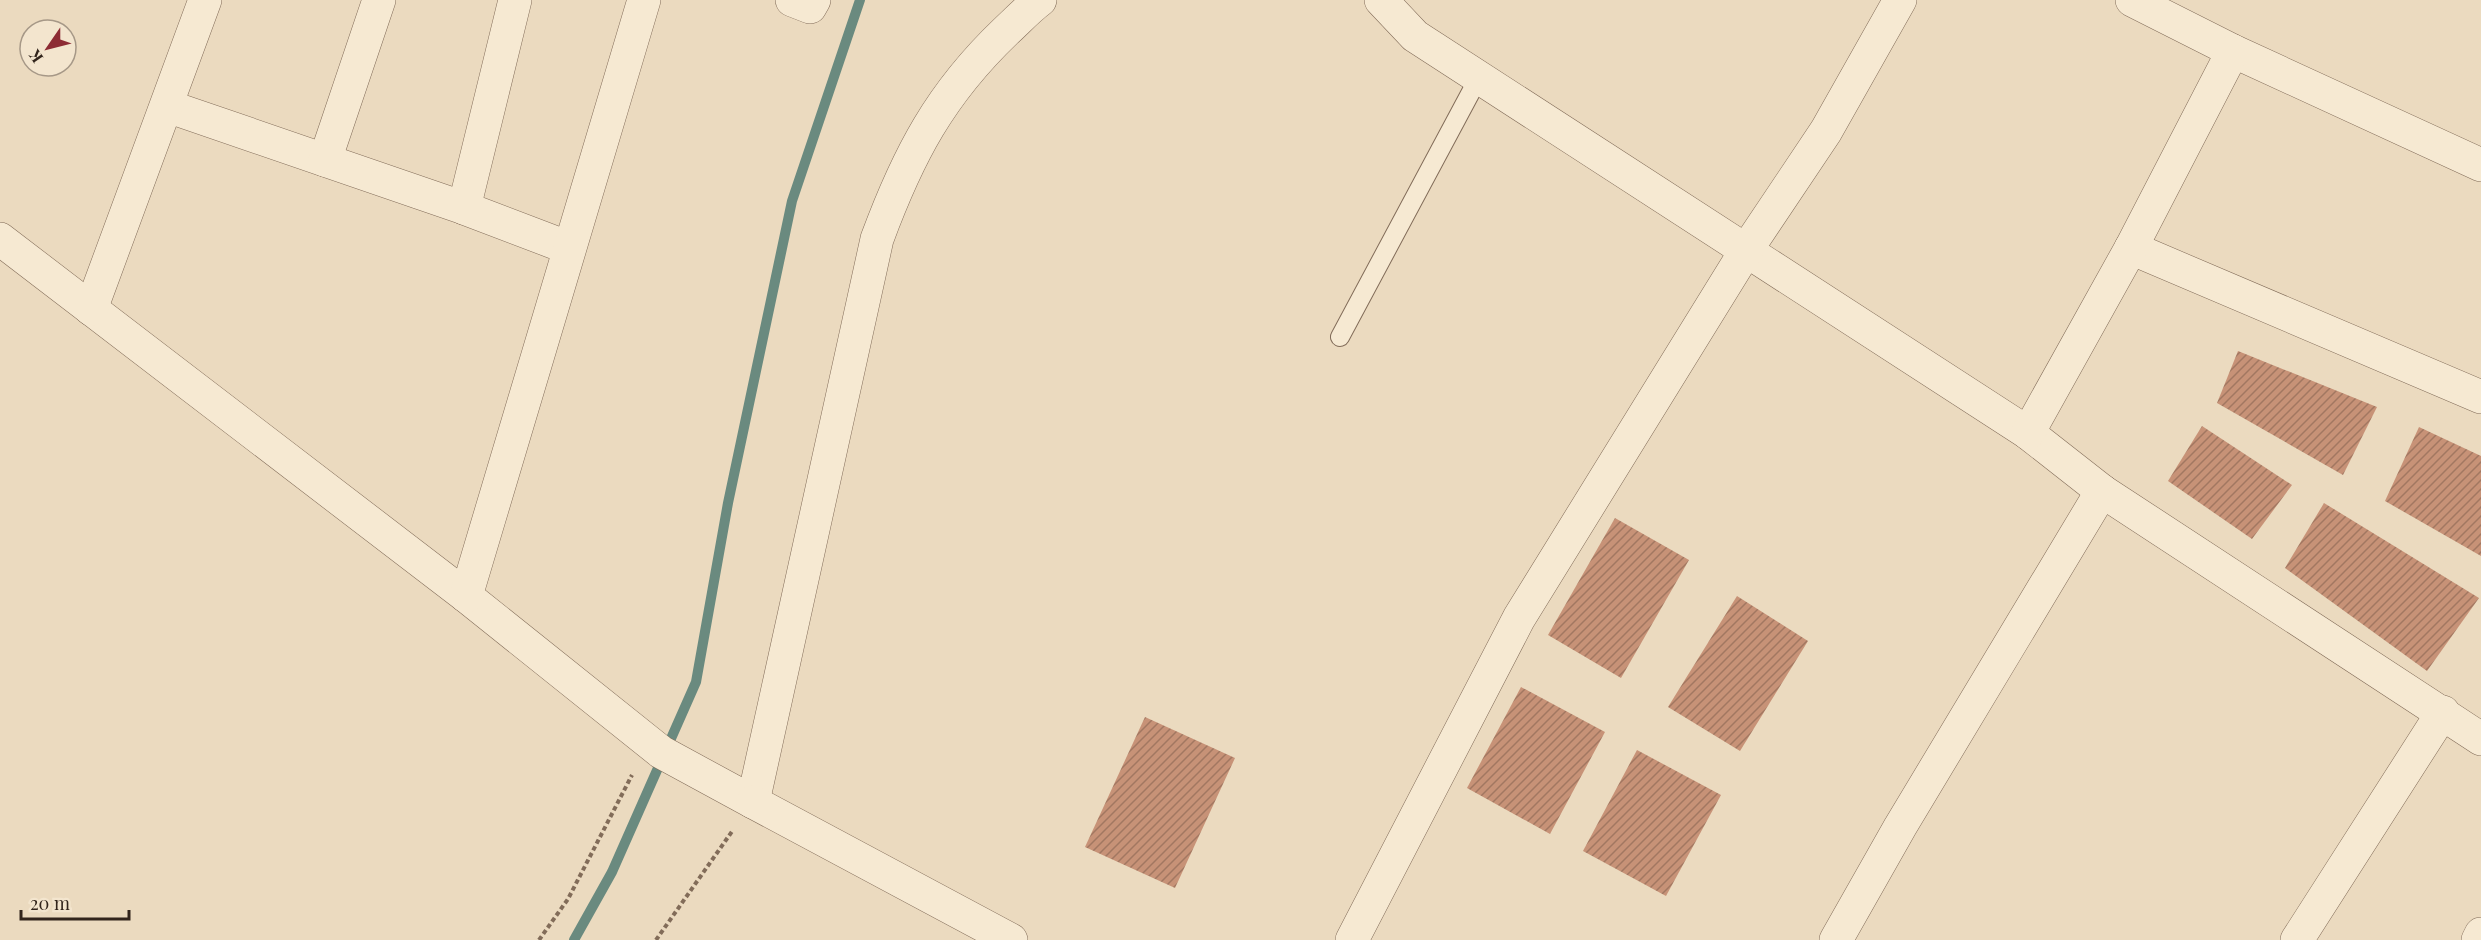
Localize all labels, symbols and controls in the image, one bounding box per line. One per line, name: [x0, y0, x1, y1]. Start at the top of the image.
north arrow: [18, 18, 78, 78]
text: K: [23, 46, 47, 68]
scale bar: [21, 883, 129, 921]
text: 20 m: [30, 891, 70, 915]

